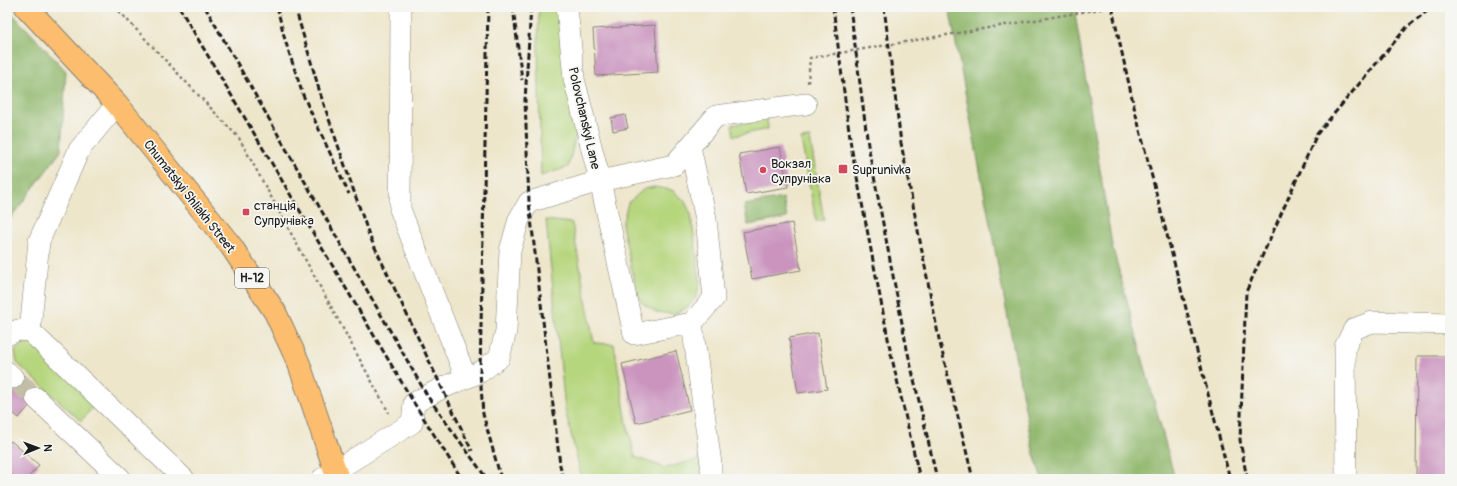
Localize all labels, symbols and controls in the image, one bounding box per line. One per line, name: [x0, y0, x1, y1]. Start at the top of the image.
street label: Polovchanskyi Lane: [565, 66, 604, 171]
street label: Chumatskyi Shliakh Street: [140, 137, 239, 257]
place label: Вокзал Супрунівка: [771, 156, 831, 187]
place label: Suprunivka: [852, 162, 911, 178]
marker: Suprunivka: [837, 163, 849, 175]
marker: Вокзал Супрунівка: [758, 165, 768, 175]
place label: станція Супрунівка: [254, 198, 314, 229]
marker: станція Супрунівка: [241, 207, 251, 217]
road number: Н-12: [235, 268, 269, 288]
north arrow: [18, 428, 58, 468]
text: N: [41, 444, 54, 452]

